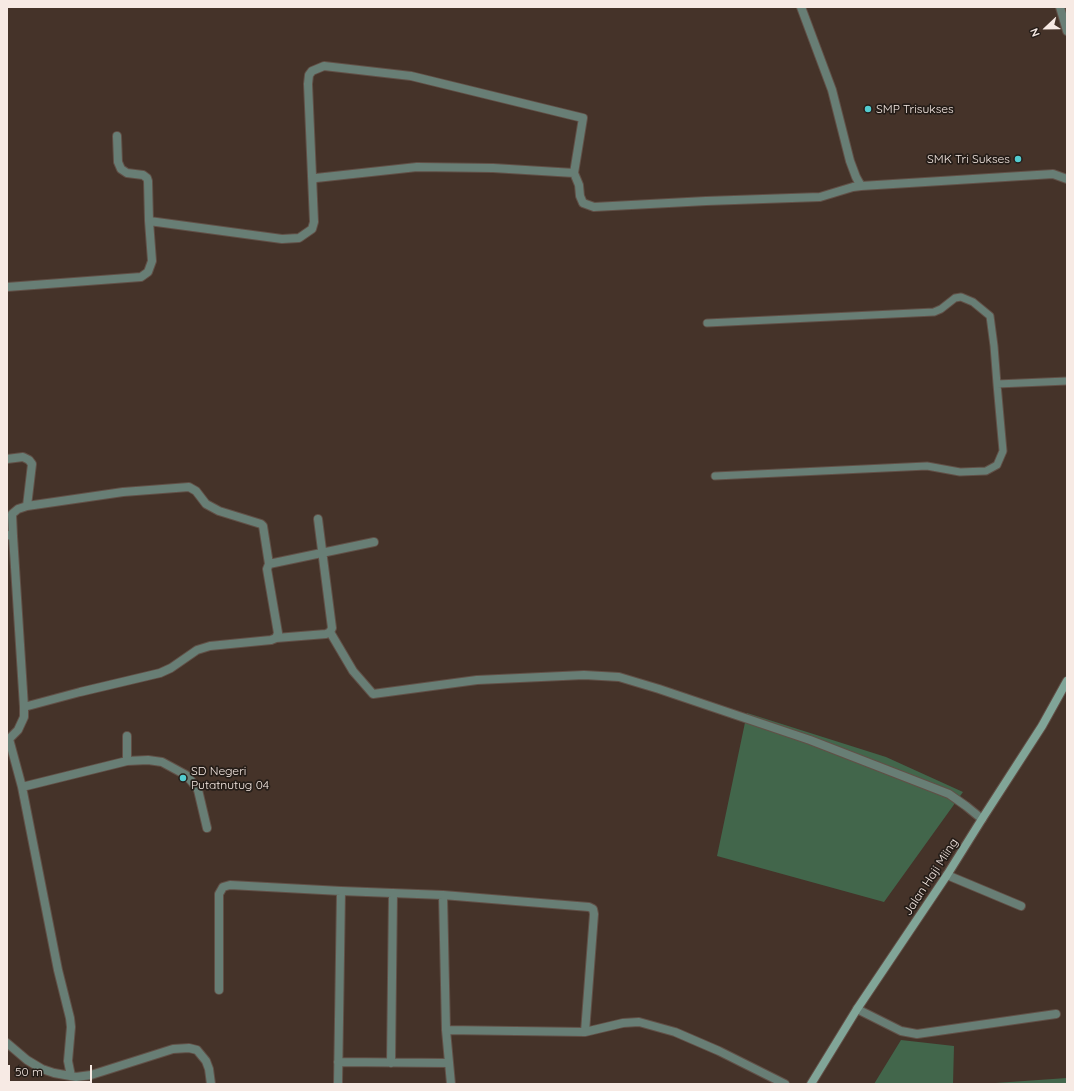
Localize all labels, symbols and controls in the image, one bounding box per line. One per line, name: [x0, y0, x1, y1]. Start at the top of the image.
north arrow: [1026, 8, 1066, 48]
text: N: [1027, 26, 1043, 39]
place label: SMP Trisukses: [876, 102, 954, 116]
marker: SMP Trisukses: [863, 104, 873, 114]
place label: SMK Tri Sukses: [927, 152, 1010, 166]
marker: SMK Tri Sukses: [1013, 154, 1023, 164]
place label: SD Negeri Putatnutug 04: [191, 764, 269, 792]
marker: SD Negeri Putatnutug 04: [178, 773, 188, 783]
street label: Jalan Haji Miing: [901, 836, 961, 918]
scale bar: [10, 1057, 94, 1083]
text: 50 m: [15, 1064, 43, 1079]

